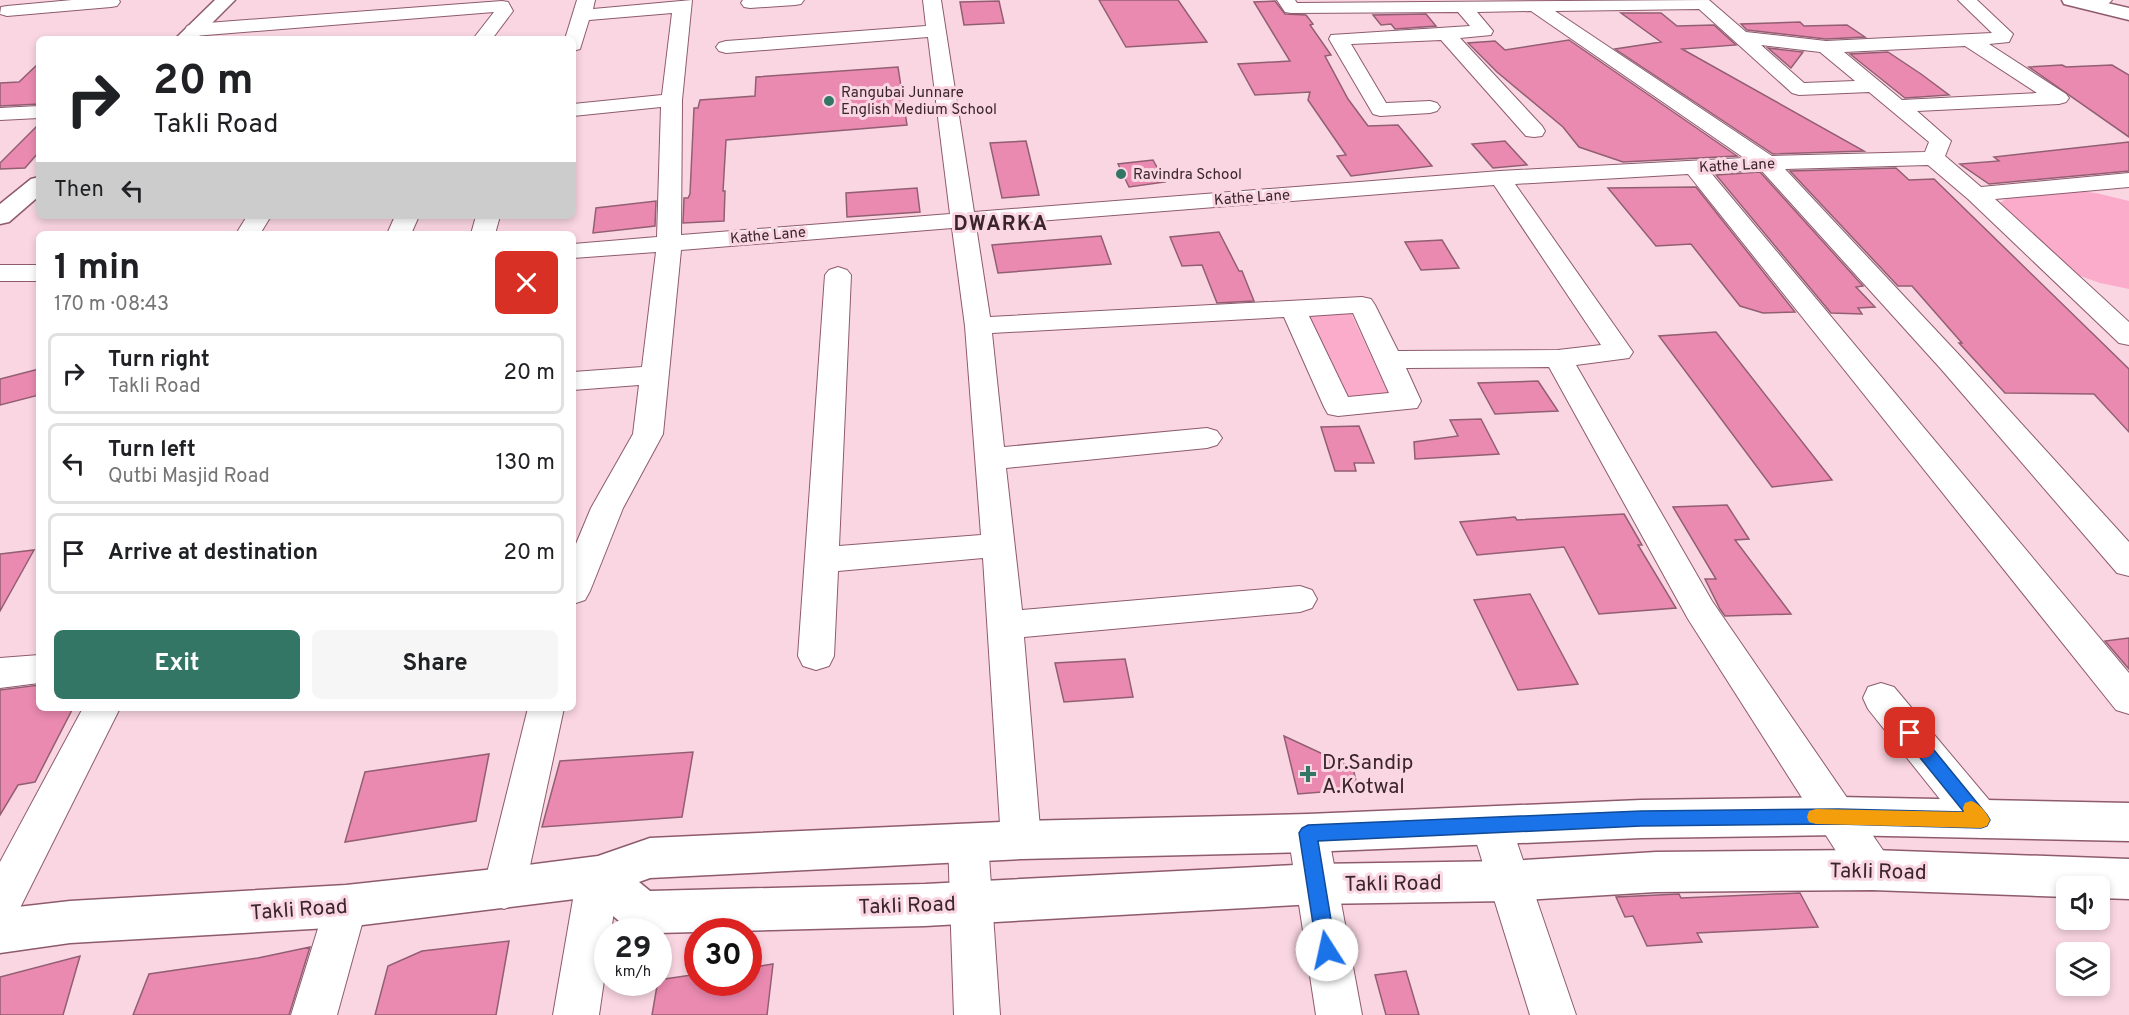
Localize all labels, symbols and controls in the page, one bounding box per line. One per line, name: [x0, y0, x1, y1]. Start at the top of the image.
text: 20 m: [153, 56, 254, 109]
icon: right: [54, 60, 132, 138]
place label: Rangubai Junnare English Medium School: [841, 84, 997, 120]
marker: Rangubai Junnare English Medium School: [822, 94, 836, 108]
text: Takli Road: [153, 108, 278, 142]
street label: Kathe Lane: [1699, 155, 1776, 178]
place label: Ravindra School: [1133, 166, 1242, 185]
marker: Ravindra School: [1114, 167, 1128, 181]
icon: left: [116, 174, 149, 207]
text: Then: [54, 177, 104, 204]
street label: Kathe Lane: [1213, 186, 1291, 211]
district label: DWARKA: [953, 212, 1049, 238]
street label: Kathe Lane: [729, 224, 807, 249]
text: 1 min: [54, 246, 140, 292]
button: close: [495, 251, 558, 314]
text: 170 m · 08:43: [54, 292, 169, 318]
text: Turn right: [108, 347, 210, 374]
icon: right: [57, 357, 90, 390]
text: 20 m: [504, 360, 555, 387]
text: Takli Road: [108, 374, 201, 400]
text: Turn left: [108, 437, 196, 464]
icon: left: [57, 447, 90, 480]
text: 130 m: [496, 450, 555, 477]
text: Qutbi Masjid Road: [108, 464, 270, 490]
icon: arrive: [57, 537, 90, 570]
text: Arrive at destination: [108, 540, 318, 567]
text: 20 m: [504, 540, 555, 567]
button: Exit: [54, 630, 300, 699]
button: Share: [312, 630, 558, 699]
pin: [1884, 707, 1935, 758]
icon: arrive: [1893, 716, 1926, 749]
place label: Dr.Sandip A.Kotwal: [1322, 750, 1413, 801]
marker: Dr.Sandip A.Kotwal: [1299, 765, 1317, 783]
street label: Takli Road: [1829, 858, 1927, 887]
street label: Takli Road: [1344, 870, 1442, 899]
map controls: [2056, 876, 2110, 996]
button: sound: [2056, 876, 2110, 930]
street label: Takli Road: [858, 891, 956, 922]
street label: Takli Road: [250, 894, 349, 927]
speed limit sign: 30: [684, 918, 762, 996]
position arrow: [1295, 918, 1359, 982]
text: 29: [615, 931, 651, 968]
button: layers: [2056, 942, 2110, 996]
text: km/h: [615, 963, 651, 982]

